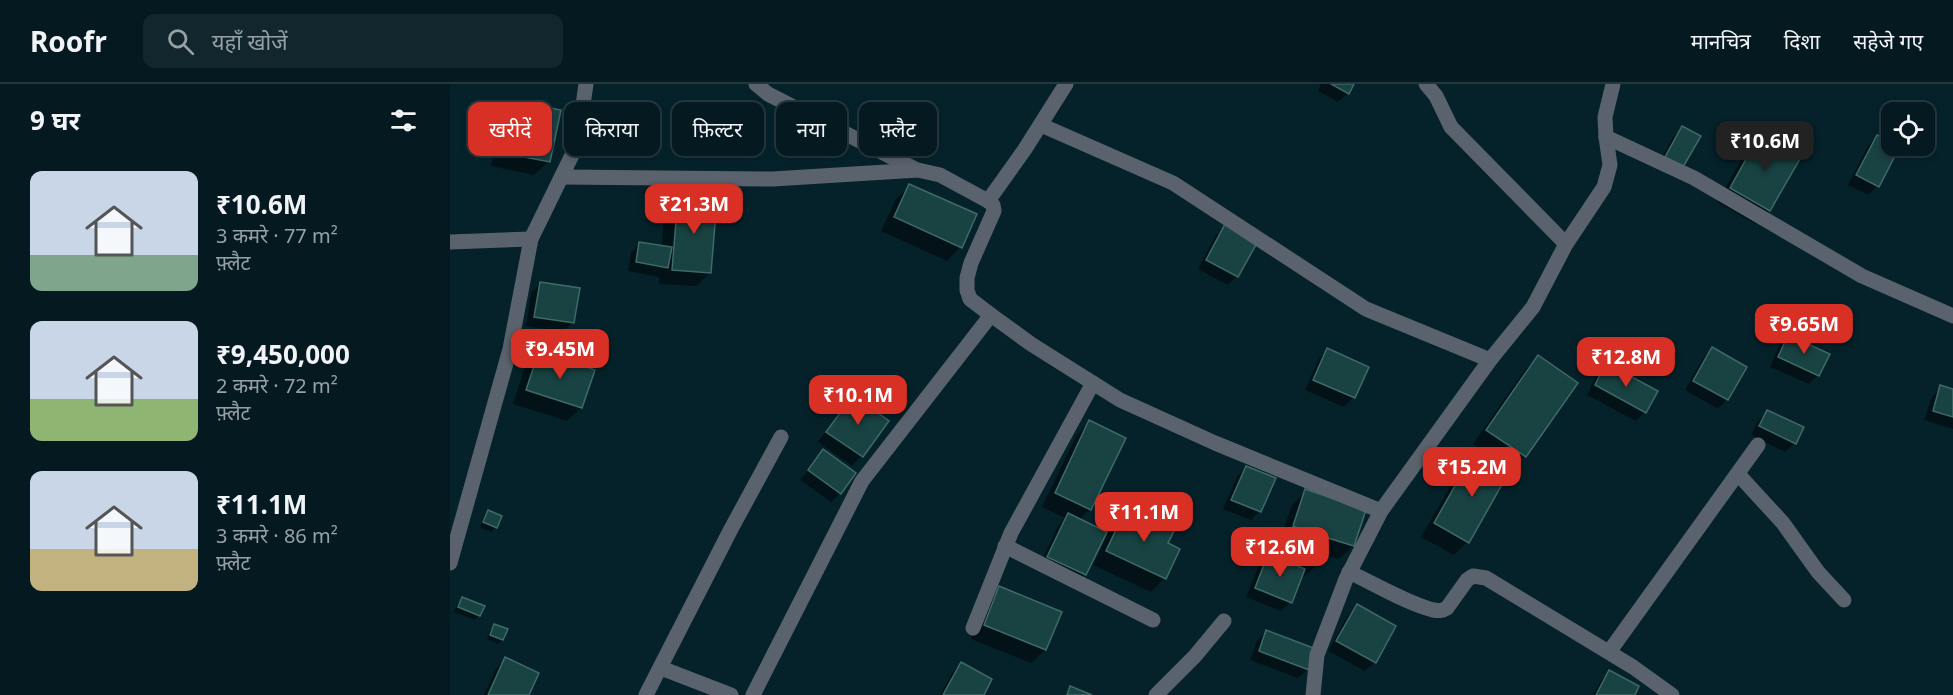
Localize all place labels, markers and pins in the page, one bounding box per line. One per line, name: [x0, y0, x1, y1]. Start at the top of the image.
pin: ₹10.6M: [1716, 121, 1814, 172]
pin: ₹21.3M: [645, 184, 743, 235]
pin: ₹9.65M: [1755, 304, 1853, 355]
pin: ₹9.45M: [511, 329, 609, 380]
pin: ₹12.8M: [1577, 337, 1675, 388]
pin: ₹10.1M: [809, 375, 907, 426]
pin: ₹15.2M: [1423, 447, 1521, 498]
pin: ₹11.1M: [1095, 492, 1193, 543]
pin: ₹12.6M: [1231, 527, 1329, 578]

